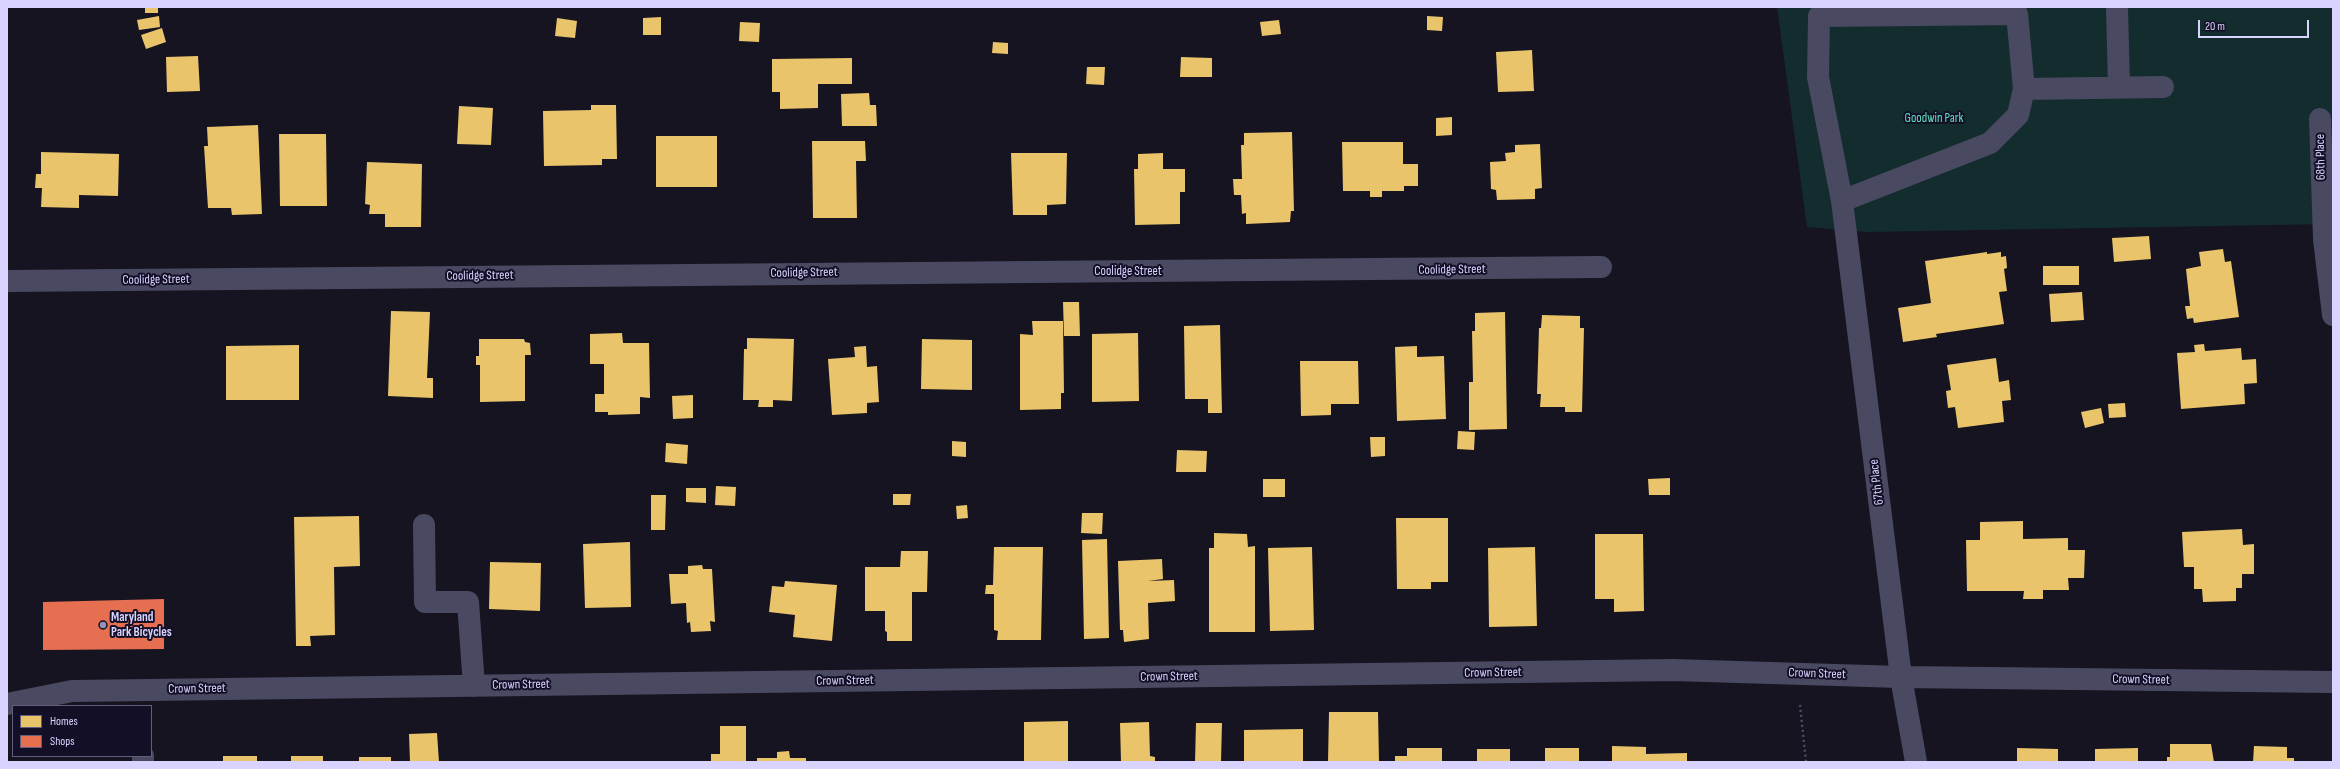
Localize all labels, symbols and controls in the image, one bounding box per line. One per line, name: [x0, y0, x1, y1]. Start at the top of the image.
scale bar: [2200, 12, 2311, 38]
text: 20 m: [2205, 19, 2225, 34]
park label: Goodwin Park: [1904, 111, 1964, 127]
street label: 68th Place: [2313, 134, 2329, 180]
street label: Coolidge Street: [1418, 262, 1486, 278]
street label: Coolidge Street: [1094, 264, 1162, 280]
street label: Coolidge Street: [770, 265, 838, 281]
street label: Coolidge Street: [446, 268, 514, 284]
street label: Coolidge Street: [122, 272, 190, 288]
street label: 67th Place: [1866, 458, 1888, 506]
place label: Maryland Park Bicycles: [111, 610, 172, 641]
marker: Maryland Park Bicycles: [98, 620, 108, 630]
street label: Crown Street: [1464, 665, 1522, 681]
street label: Crown Street: [1788, 665, 1846, 683]
street label: Crown Street: [1140, 669, 1198, 685]
street label: Crown Street: [2112, 672, 2170, 688]
street label: Crown Street: [816, 673, 874, 689]
street label: Crown Street: [492, 677, 550, 693]
street label: Crown Street: [168, 681, 226, 697]
legend: [12, 705, 152, 757]
text: Homes: [50, 714, 78, 729]
text: Shops: [50, 734, 75, 749]

